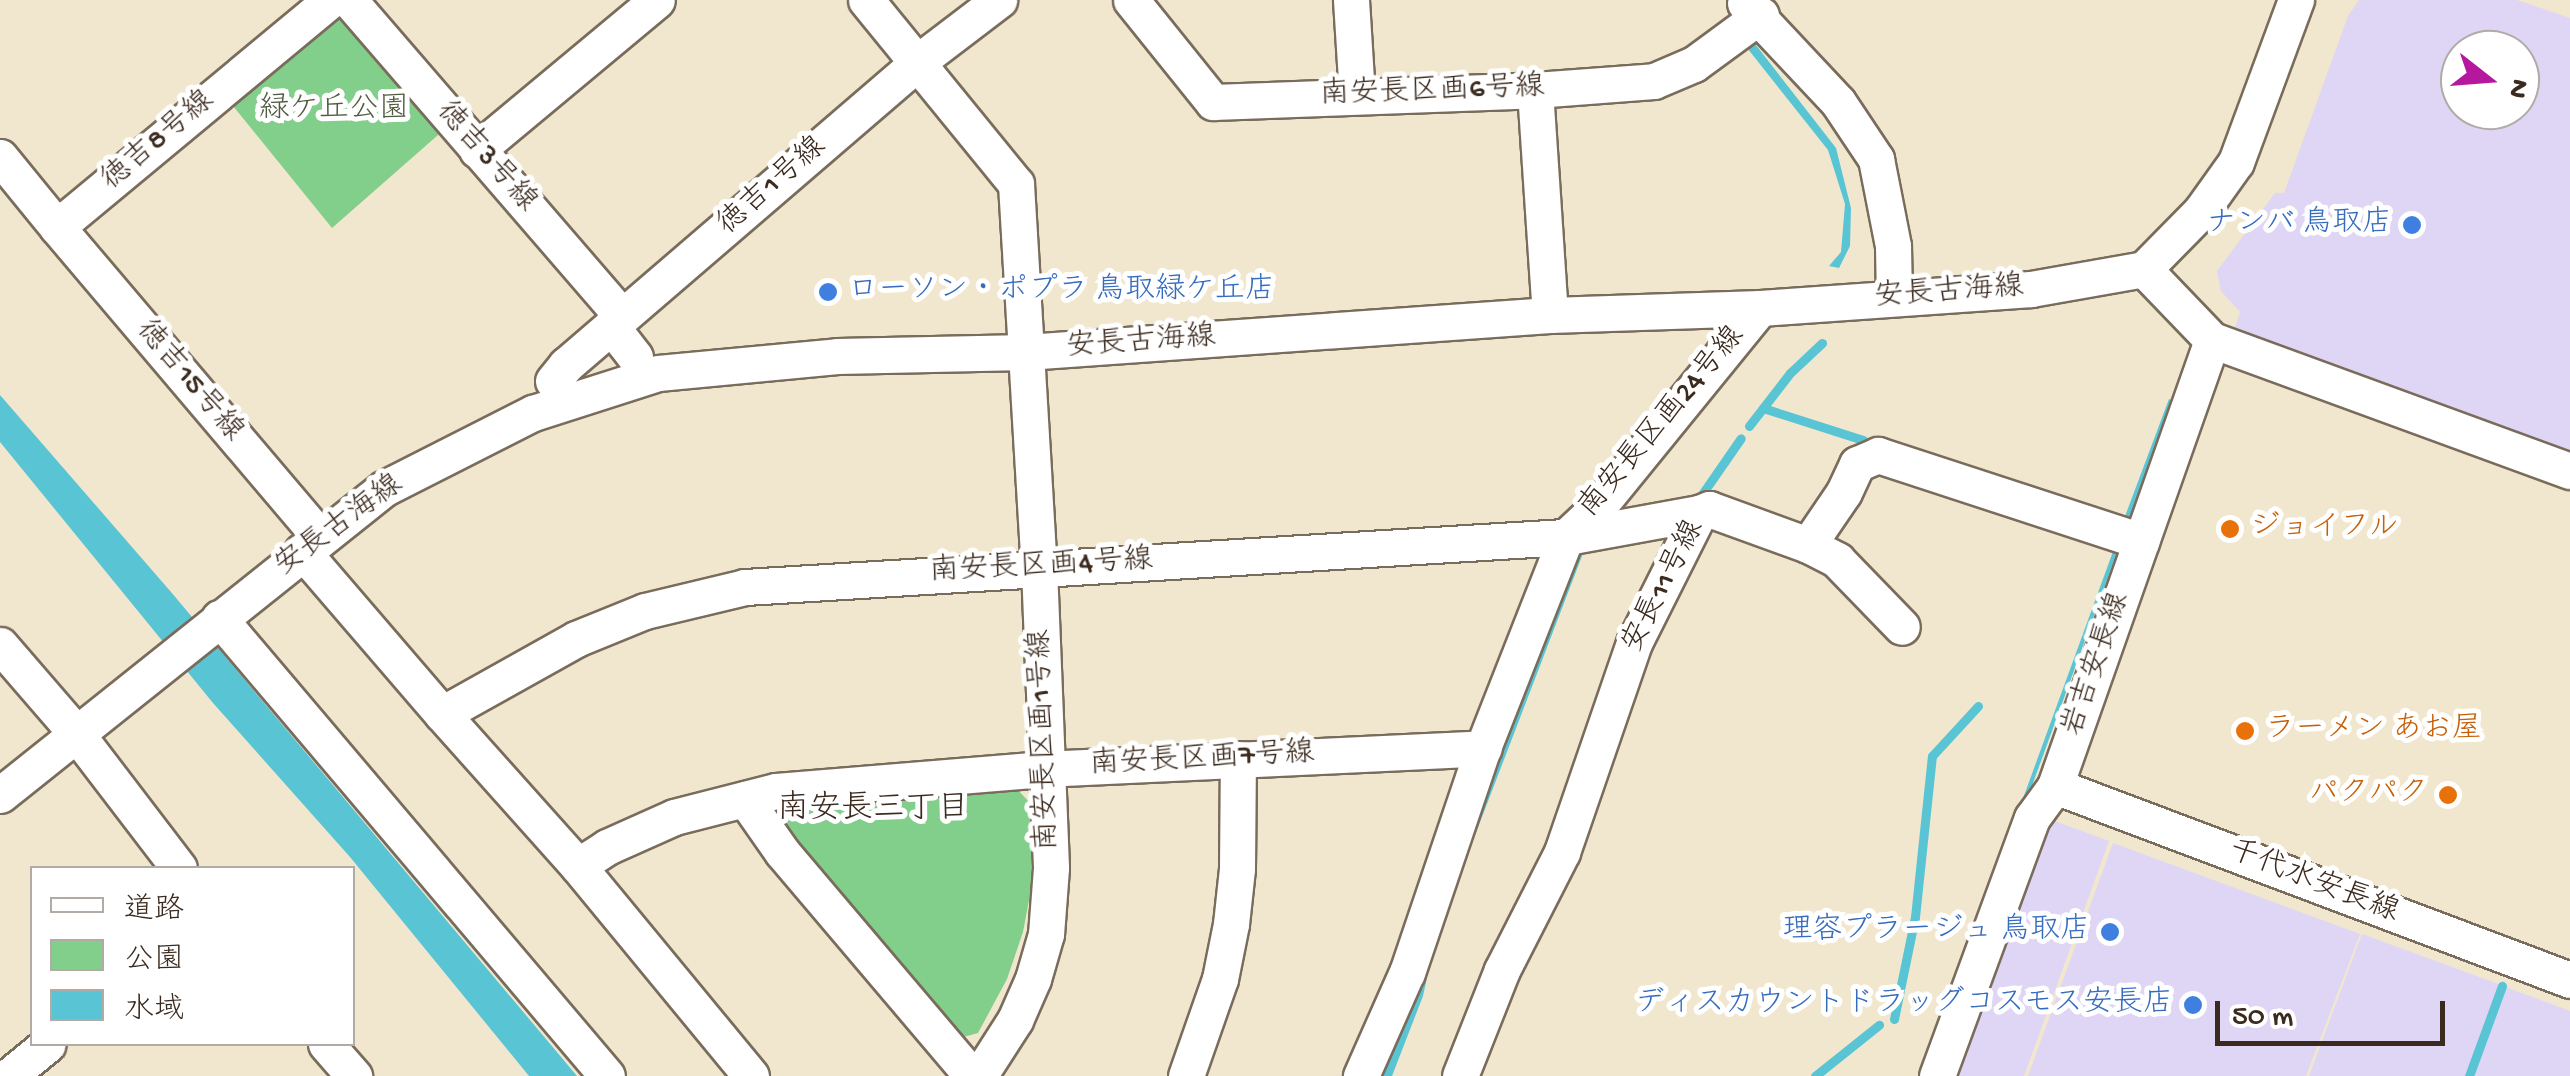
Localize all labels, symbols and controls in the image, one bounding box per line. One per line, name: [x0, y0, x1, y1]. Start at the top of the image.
north arrow: [2440, 30, 2540, 130]
street label: 南安長区画6号線: [1319, 71, 1545, 115]
text: N: [2499, 75, 2536, 102]
street label: 徳吉8号線: [95, 84, 223, 200]
park label: 緑ケ丘公園: [259, 93, 409, 129]
street label: 徳吉3号線: [427, 95, 543, 221]
street label: 徳吉1号線: [711, 130, 835, 244]
place label: ナンバ 鳥取店: [2205, 207, 2392, 243]
marker: ナンバ 鳥取店: [2401, 214, 2423, 236]
street label: 安長古海線: [1873, 271, 2025, 317]
place label: ローソン・ポプラ 鳥取緑ケ丘店: [848, 274, 1275, 310]
marker: ローソン・ポプラ 鳥取緑ケ丘店: [817, 281, 839, 303]
street label: 徳吉15号線: [127, 314, 249, 450]
street label: 南安長区画24号線: [1572, 320, 1754, 526]
street label: 安長古海線: [1065, 321, 1217, 367]
street label: 安長古海線: [269, 468, 411, 586]
place label: ジョイフル: [2250, 511, 2400, 547]
street label: 安長11号線: [1616, 515, 1714, 659]
marker: ジョイフル: [2219, 518, 2241, 540]
street label: 南安長区画4号線: [928, 544, 1154, 592]
street label: 岩吉安長線: [2057, 588, 2139, 742]
street label: 南安長区画1号線: [1024, 628, 1068, 852]
place label: ラーメン あお屋: [2265, 713, 2482, 749]
marker: ラーメン あお屋: [2234, 720, 2256, 742]
street label: 南安長区画7号線: [1088, 737, 1316, 785]
place label: パクパク: [2308, 777, 2428, 813]
marker: パクパク: [2437, 784, 2459, 806]
district label: 南安長三丁目: [777, 791, 969, 829]
street label: 千代水安長線: [2223, 834, 2403, 932]
legend: [30, 866, 355, 1046]
text: 道路: [124, 894, 184, 929]
place label: 理容プラージュ 鳥取店: [1783, 914, 2090, 950]
marker: 理容プラージュ 鳥取店: [2099, 921, 2121, 943]
text: 公園: [124, 944, 184, 979]
scale bar: [2220, 981, 2450, 1043]
place label: ディスカウントドラッグコスモス安長店: [1633, 987, 2173, 1023]
text: 水域: [124, 994, 184, 1029]
marker: ディスカウントドラッグコスモス安長店: [2182, 994, 2204, 1016]
text: 50 m: [2232, 1001, 2293, 1036]

